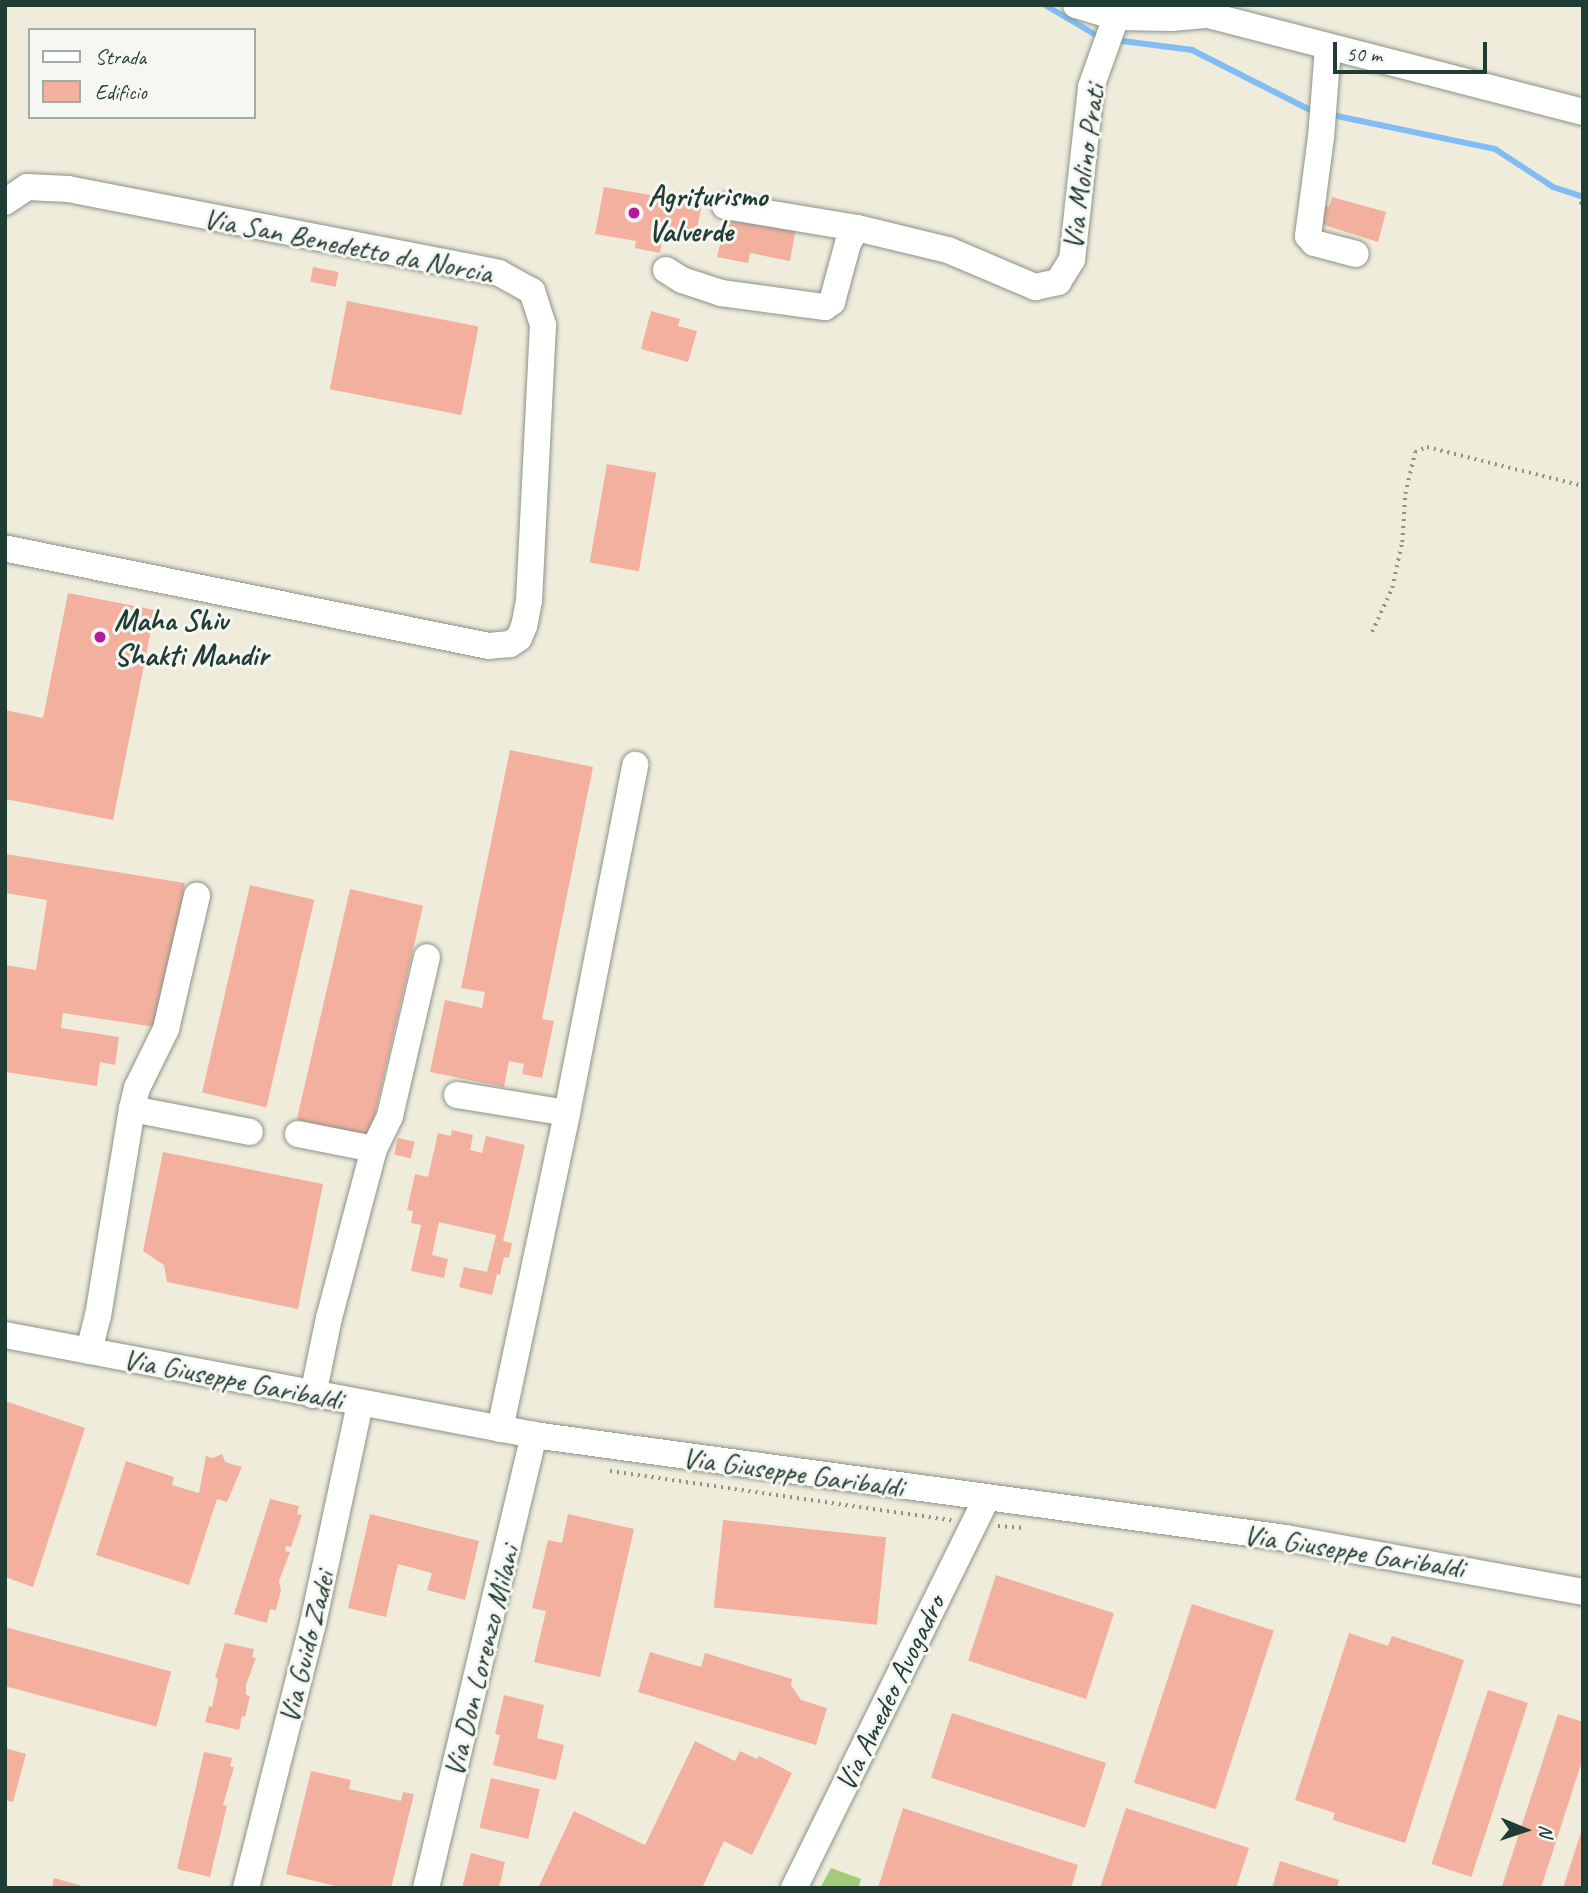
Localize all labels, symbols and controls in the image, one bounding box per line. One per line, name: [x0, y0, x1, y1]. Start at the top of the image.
legend: [28, 28, 256, 119]
scale bar: [1336, 28, 1490, 72]
text: 50 m: [1346, 41, 1382, 67]
text: Strada: [95, 44, 146, 70]
text: Edificio: [95, 79, 147, 105]
street label: Via Molino Prati: [1054, 82, 1112, 252]
place label: Agriturismo Valverde: [648, 178, 767, 248]
street label: Via San Benedetto da Norcia: [200, 199, 496, 291]
marker: Agriturismo Valverde: [626, 205, 642, 221]
place label: Maha Shiv Shakti Mandir: [114, 602, 269, 672]
marker: Maha Shiv Shakti Mandir: [92, 629, 108, 645]
street label: Via Giuseppe Garibaldi: [120, 1340, 346, 1418]
street label: Via Giuseppe Garibaldi: [680, 1439, 906, 1505]
street label: Via Giuseppe Garibaldi: [1241, 1516, 1467, 1586]
street label: Via Don Lorenzo Milani: [435, 1542, 527, 1780]
street label: Via Guido Zadei: [270, 1567, 342, 1727]
street label: Via Amedeo Avogadro: [827, 1590, 953, 1796]
north arrow: [1490, 1795, 1560, 1865]
text: N: [1534, 1824, 1558, 1837]

